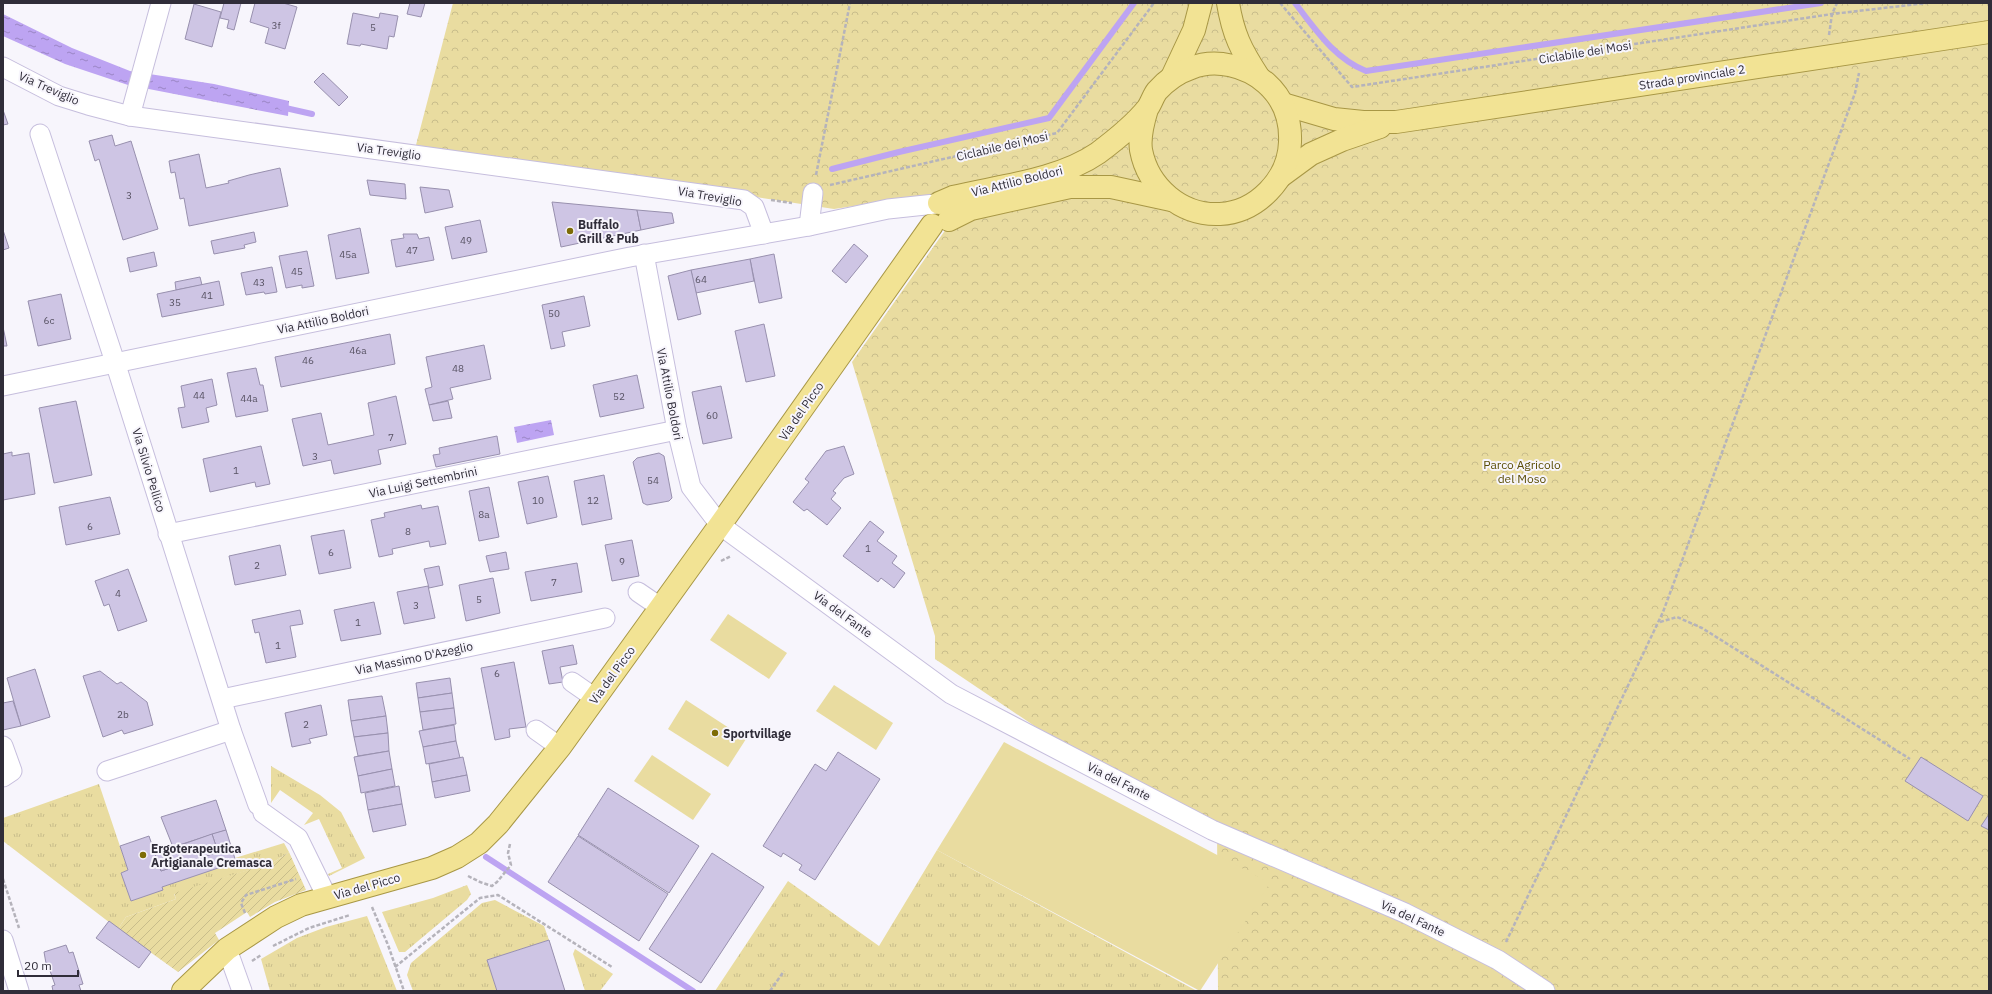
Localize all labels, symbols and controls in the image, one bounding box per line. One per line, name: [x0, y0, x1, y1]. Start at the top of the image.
house number: 3f: [271, 19, 281, 32]
house number: 5: [370, 21, 376, 34]
street label: Ciclabile dei Mosi: [1538, 37, 1632, 67]
street label: Strada provinciale 2: [1638, 61, 1746, 93]
street label: Via Treviglio: [16, 68, 82, 108]
street label: Ciclabile dei Mosi: [955, 128, 1049, 164]
street label: Via Treviglio: [356, 139, 422, 163]
street label: Via Attilio Boldori: [970, 162, 1064, 200]
street label: Via Treviglio: [677, 183, 744, 209]
house number: 3: [126, 189, 132, 202]
place label: Buffalo Grill & Pub: [578, 217, 639, 246]
marker: Buffalo Grill & Pub: [565, 226, 575, 236]
house number: 49: [460, 234, 472, 247]
house number: 47: [406, 244, 418, 257]
house number: 45a: [339, 248, 357, 261]
house number: 45: [291, 265, 303, 278]
house number: 64: [695, 273, 707, 286]
house number: 43: [253, 276, 265, 289]
house number: 41: [201, 289, 213, 302]
house number: 35: [169, 296, 181, 309]
street label: Via Attilio Boldori: [276, 303, 370, 337]
house number: 50: [548, 307, 560, 320]
house number: 6c: [43, 314, 55, 327]
house number: 46a: [349, 344, 367, 357]
street label: Via Attilio Boldori: [654, 347, 686, 441]
house number: 46: [302, 354, 314, 367]
house number: 48: [452, 362, 464, 375]
street label: Via del Picco: [775, 379, 827, 443]
house number: 44: [193, 389, 205, 402]
house number: 52: [613, 390, 625, 403]
house number: 44a: [240, 392, 258, 405]
house number: 60: [706, 409, 718, 422]
street label: Via Silvio Pellico: [129, 426, 169, 514]
house number: 7: [388, 431, 394, 444]
house number: 3: [312, 450, 318, 463]
park label: Parco Agricolo del Moso: [1483, 457, 1561, 486]
street label: Via Luigi Settembrini: [367, 463, 479, 501]
house number: 1: [233, 464, 239, 477]
house number: 54: [647, 474, 659, 487]
house number: 10: [532, 494, 544, 507]
house number: 12: [587, 494, 599, 507]
house number: 8a: [478, 508, 490, 521]
house number: 6: [87, 520, 93, 533]
house number: 8: [405, 525, 411, 538]
house number: 1: [865, 542, 871, 555]
house number: 6: [328, 546, 334, 559]
house number: 9: [619, 555, 625, 568]
house number: 2: [254, 559, 260, 572]
house number: 7: [551, 576, 557, 589]
house number: 4: [115, 587, 121, 600]
street label: Via del Fante: [811, 588, 876, 641]
house number: 5: [476, 593, 482, 606]
house number: 3: [413, 599, 419, 612]
house number: 1: [355, 616, 361, 629]
street label: Via Massimo D'Azeglio: [354, 638, 474, 678]
house number: 1: [275, 639, 281, 652]
street label: Via del Picco: [586, 643, 638, 707]
house number: 6: [494, 667, 500, 680]
house number: 2b: [117, 708, 129, 721]
house number: 2: [303, 718, 309, 731]
place label: Sportvillage: [723, 726, 791, 741]
marker: Sportvillage: [710, 728, 720, 738]
street label: Via del Fante: [1085, 759, 1154, 804]
place label: Ergoterapeutica Artigianale Cremasca: [151, 841, 272, 870]
marker: Ergoterapeutica Artigianale Cremasca: [138, 850, 148, 860]
street label: Via del Picco: [332, 869, 402, 903]
street label: Via del Fante: [1378, 897, 1448, 940]
scale bar: [18, 952, 78, 978]
text: 20 m: [24, 958, 52, 973]

